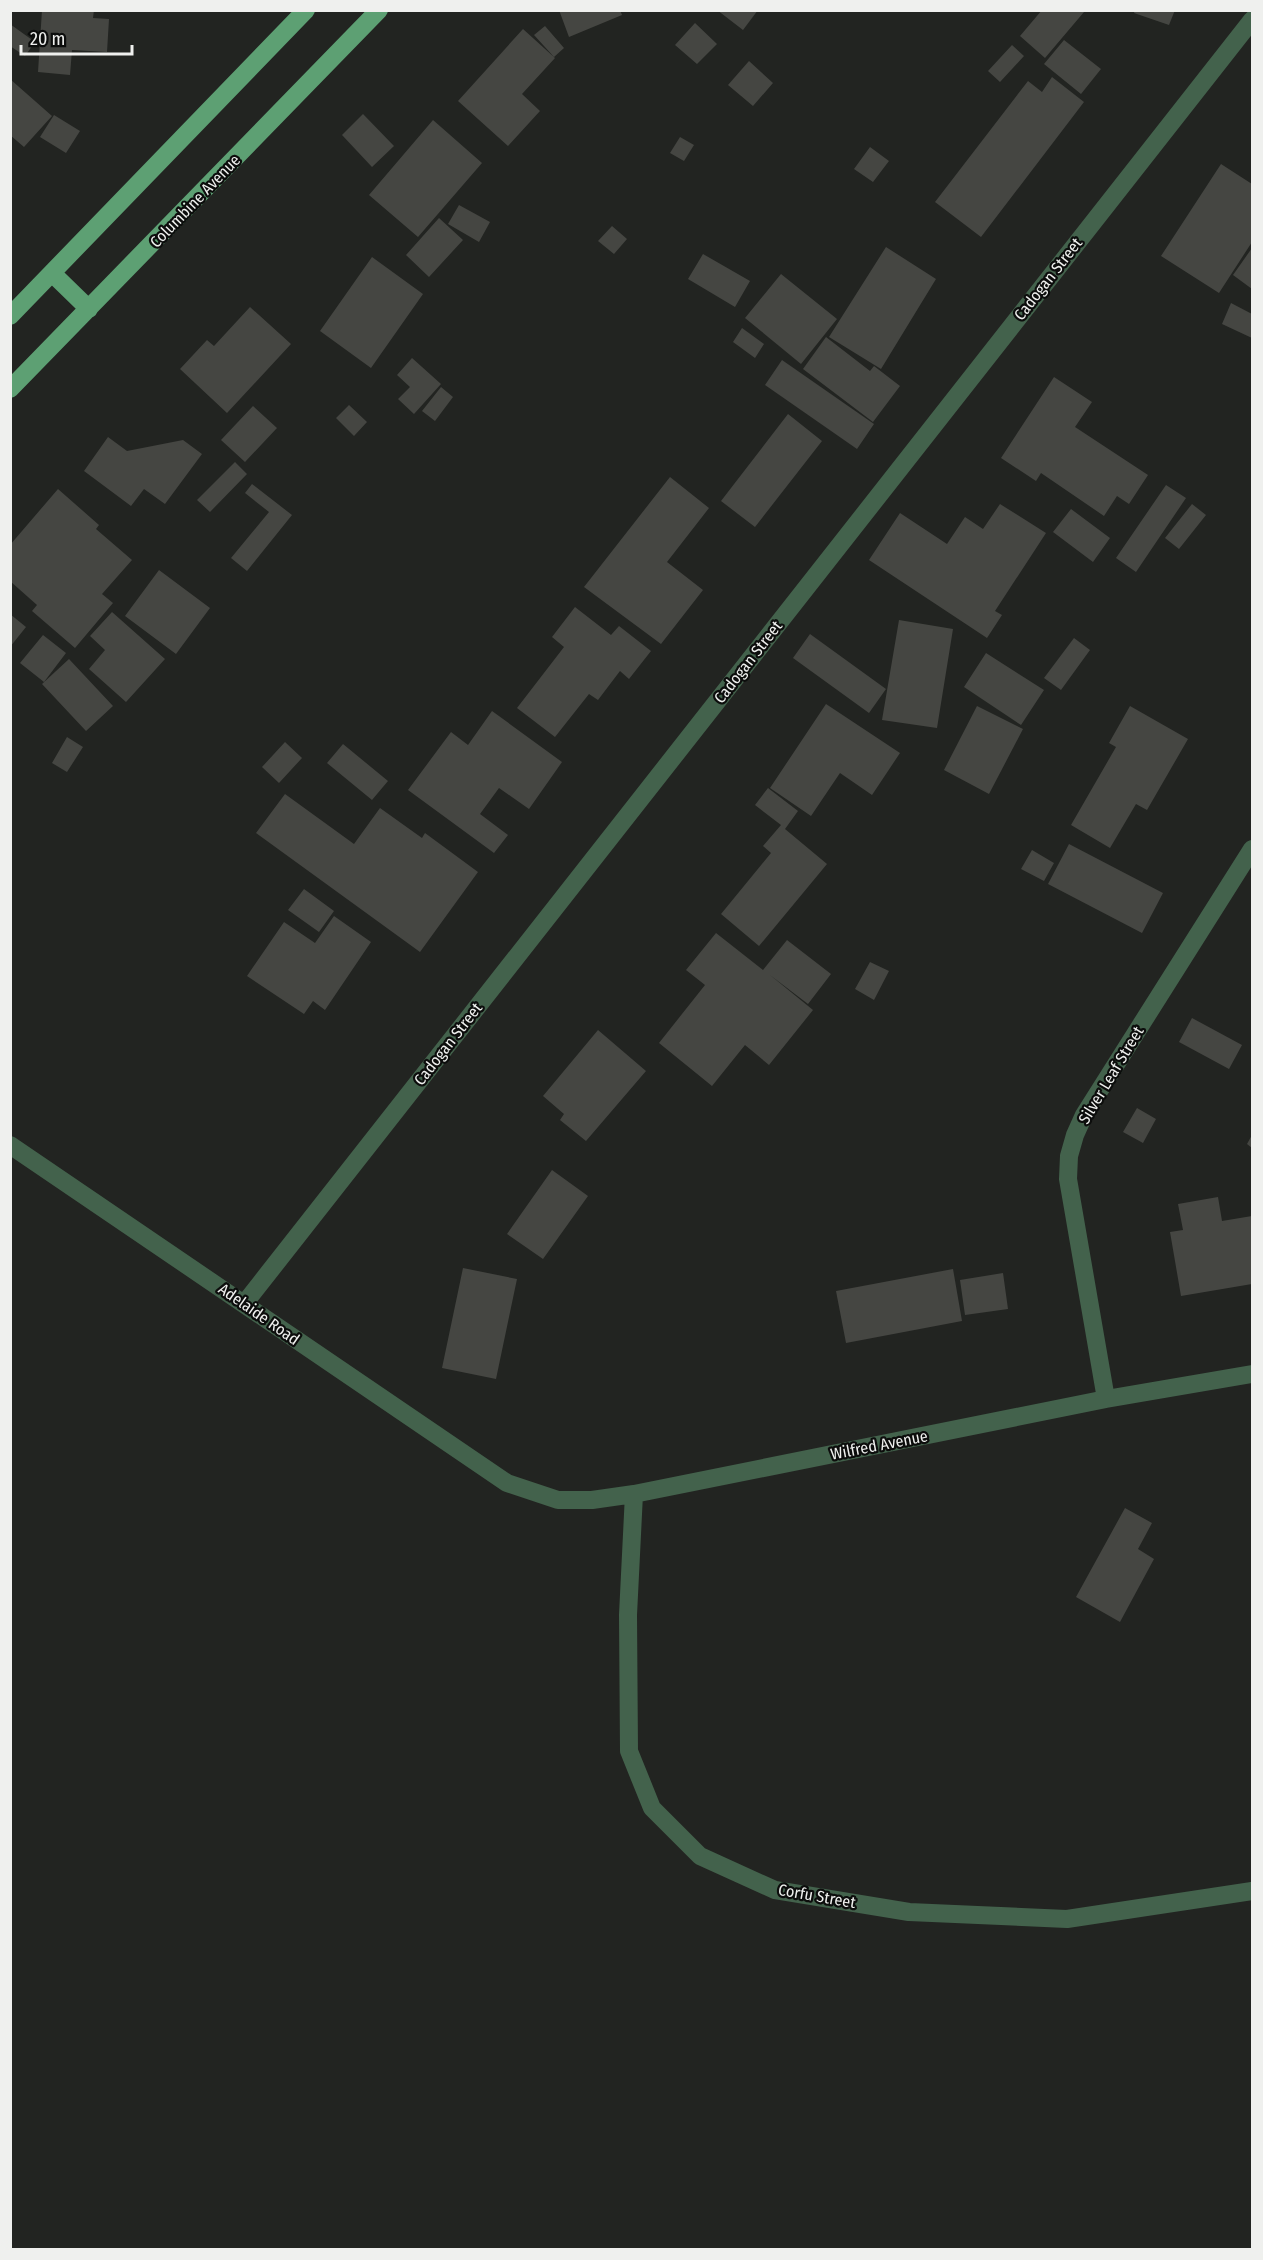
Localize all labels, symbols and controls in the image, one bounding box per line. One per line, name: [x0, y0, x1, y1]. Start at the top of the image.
scale bar: [21, 18, 132, 56]
text: 20 m: [30, 28, 65, 50]
street label: Columbine Avenue: [146, 151, 244, 251]
street label: Cadogan Street: [1010, 233, 1087, 324]
street label: Cadogan Street: [710, 616, 787, 707]
street label: Cadogan Street: [410, 998, 487, 1089]
street label: Silver Leaf Street: [1074, 1022, 1148, 1127]
street label: Adelaide Road: [215, 1279, 303, 1349]
street label: Wilfred Avenue: [829, 1426, 929, 1464]
street label: Corfu Street: [777, 1880, 858, 1912]

